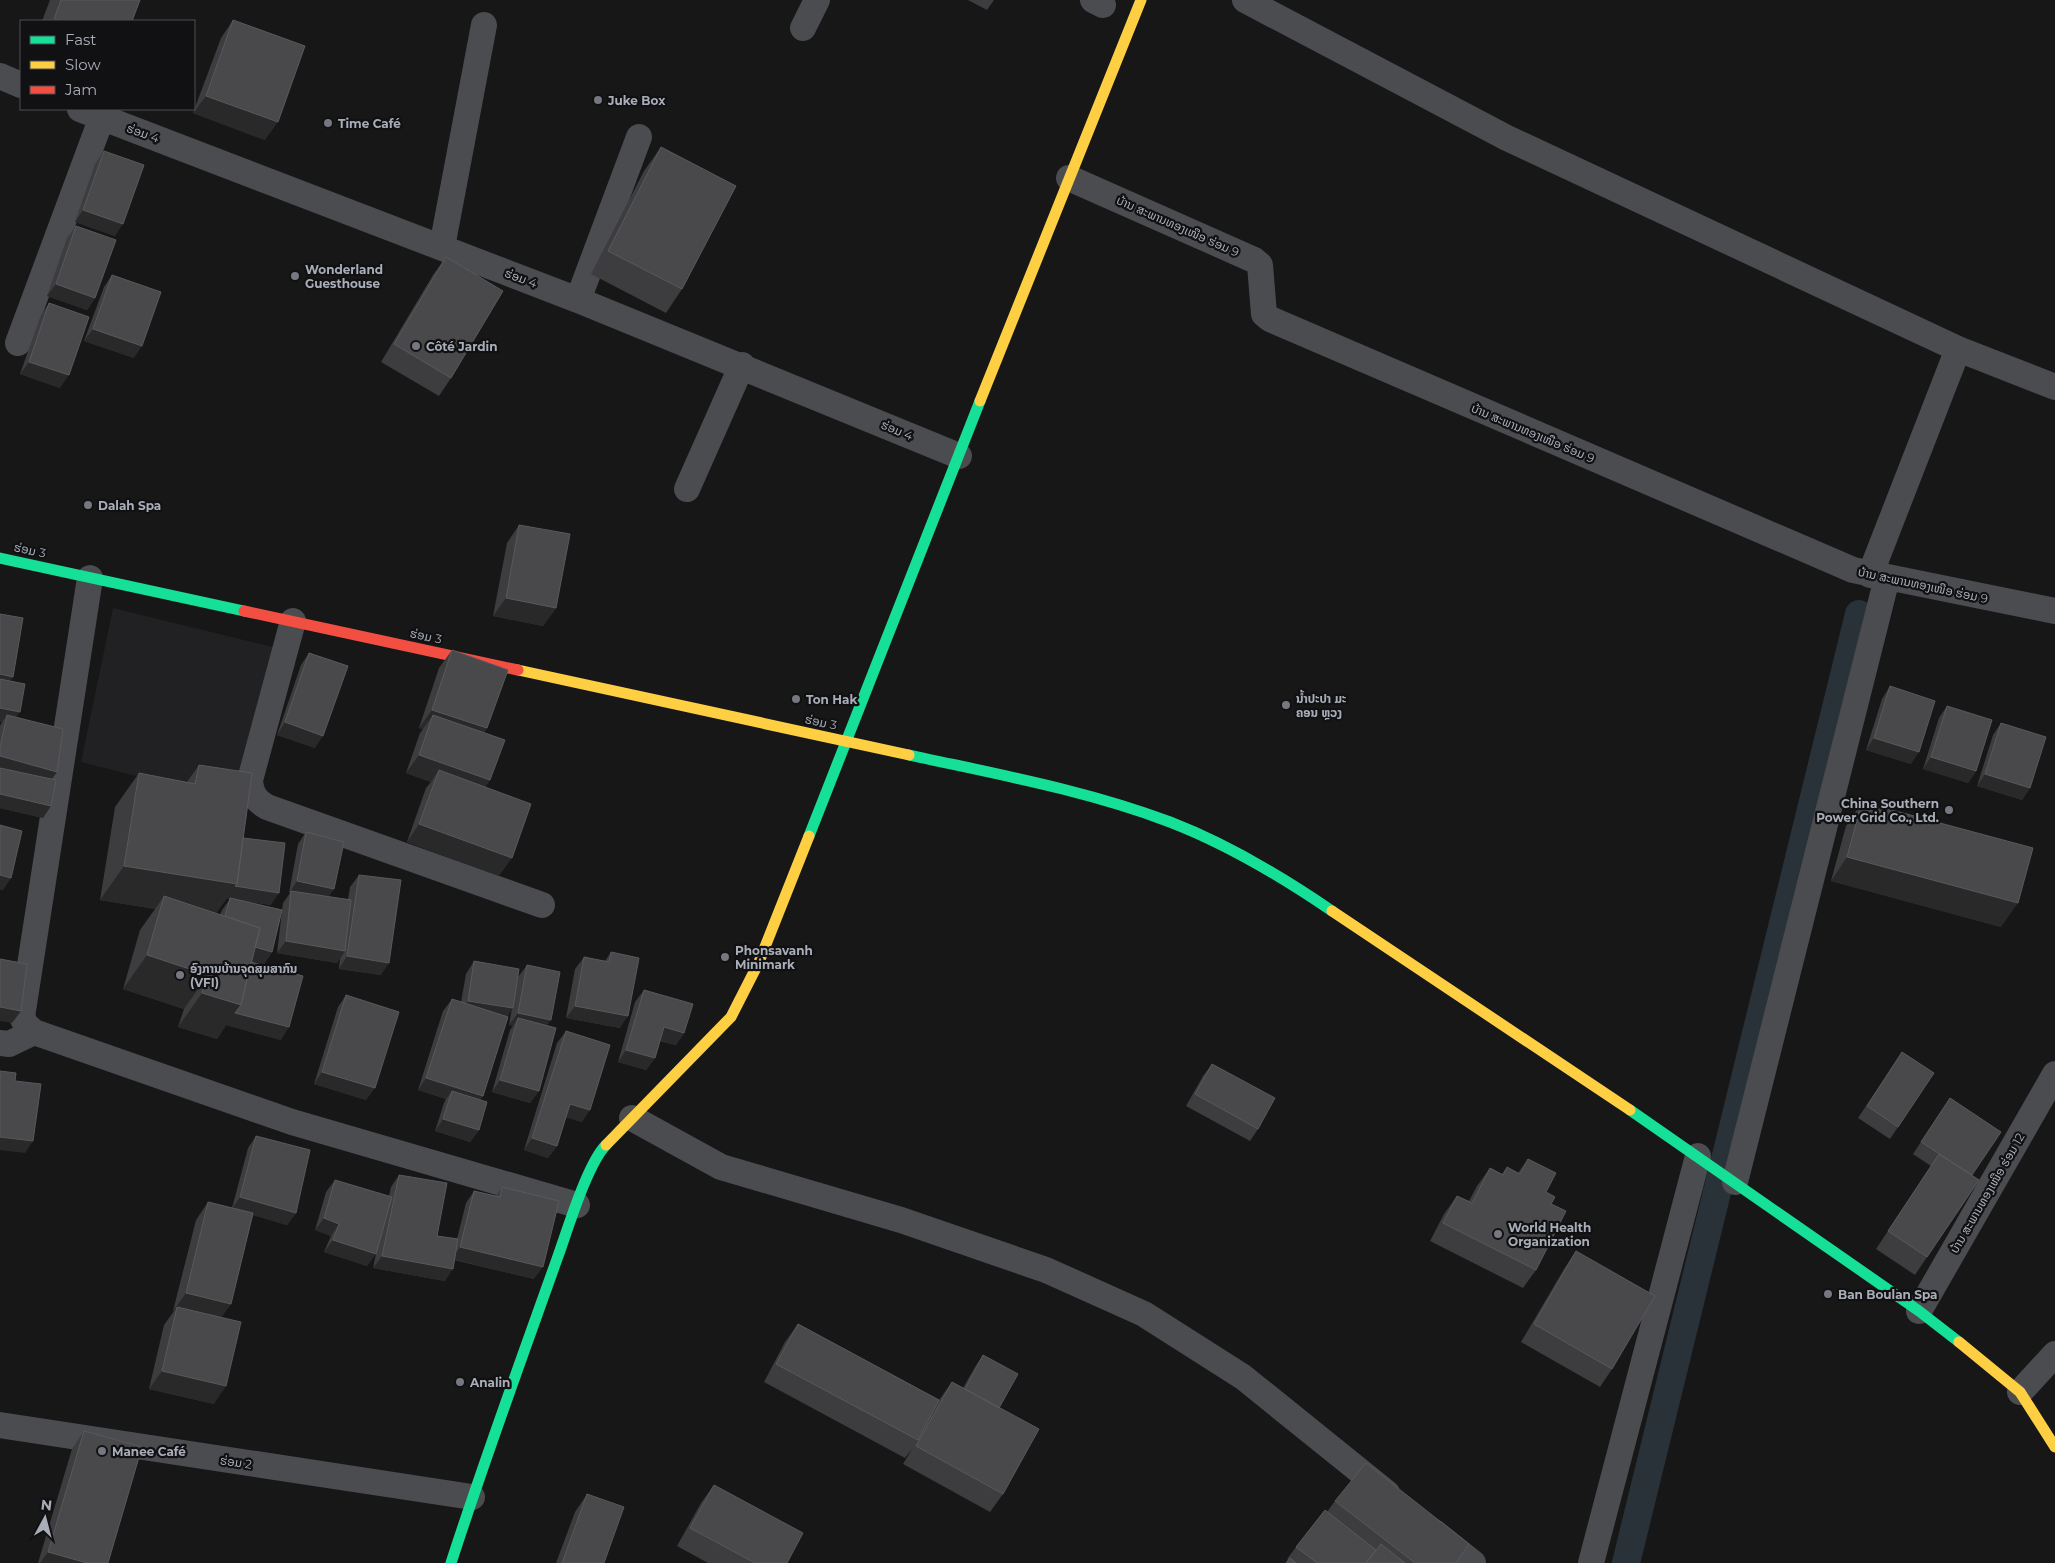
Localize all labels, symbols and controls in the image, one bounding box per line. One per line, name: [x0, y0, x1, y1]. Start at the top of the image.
legend: [20, 20, 195, 110]
text: Fast: [65, 30, 96, 49]
text: Slow: [65, 55, 101, 74]
text: Jam: [64, 80, 97, 99]
place label: Juke Box: [607, 93, 666, 108]
marker: Juke Box: [592, 94, 604, 106]
place label: Time Café: [338, 116, 401, 131]
marker: Time Café: [322, 117, 334, 129]
street label: ຮ່ອມ 4: [125, 120, 161, 146]
street label: ບ້ານ ສະພານທອງເໜືອ ຮ່ອມ 9: [1114, 192, 1242, 260]
place label: Wonderland Guesthouse: [305, 262, 383, 291]
street label: ຮ່ອມ 4: [503, 265, 539, 291]
marker: Wonderland Guesthouse: [289, 270, 301, 282]
place label: Côté Jardin: [426, 339, 497, 354]
marker: Côté Jardin: [410, 340, 422, 352]
street label: ບ້ານ ສະພານທອງເໜືອ ຮ່ອມ 9: [1469, 400, 1597, 466]
street label: ຮ່ອມ 4: [879, 417, 915, 443]
place label: Dalah Spa: [98, 498, 161, 513]
marker: Dalah Spa: [82, 499, 94, 511]
street label: ຮ່ອມ 3: [13, 539, 47, 561]
street label: ບ້ານ ສະພານທອງເໜືອ ຮ່ອມ 9: [1857, 564, 1989, 606]
street label: ຮ່ອມ 3: [409, 625, 443, 647]
place label: ນ້ຳປະປາ ມະ ຄອນ ຫຼວງ: [1296, 689, 1346, 720]
place label: Ton Hak: [806, 692, 857, 707]
marker: Ton Hak: [790, 693, 802, 705]
marker: ນ້ຳປະປາ ມະ ຄອນ ຫຼວງ: [1280, 699, 1292, 711]
street label: ຮ່ອມ 3: [804, 711, 838, 733]
place label: China Southern Power Grid Co., Ltd.: [1816, 796, 1939, 825]
marker: China Southern Power Grid Co., Ltd.: [1943, 804, 1955, 816]
place label: Phonsavanh Minimark: [735, 943, 813, 972]
marker: Phonsavanh Minimark: [719, 951, 731, 963]
place label: ອົງການບ້ານຈຸດສຸມສາກົນ (VFI): [190, 961, 297, 990]
marker: ອົງການບ້ານຈຸດສຸມສາກົນ (VFI): [174, 969, 186, 981]
street label: ບ້ານ ສະພານທອງເໜືອ ຮ່ອມ 12: [1946, 1130, 2028, 1256]
place label: World Health Organization: [1508, 1220, 1591, 1249]
marker: World Health Organization: [1492, 1228, 1504, 1240]
place label: Ban Boulan Spa: [1838, 1287, 1938, 1302]
marker: Ban Boulan Spa: [1822, 1288, 1834, 1300]
place label: Analin: [469, 1375, 510, 1390]
marker: Analin: [454, 1376, 466, 1388]
place label: Manee Café: [112, 1444, 186, 1459]
marker: Manee Café: [96, 1445, 108, 1457]
street label: ຮ່ອມ 2: [219, 1452, 253, 1472]
north arrow: [20, 1493, 70, 1543]
text: N: [40, 1495, 53, 1515]

